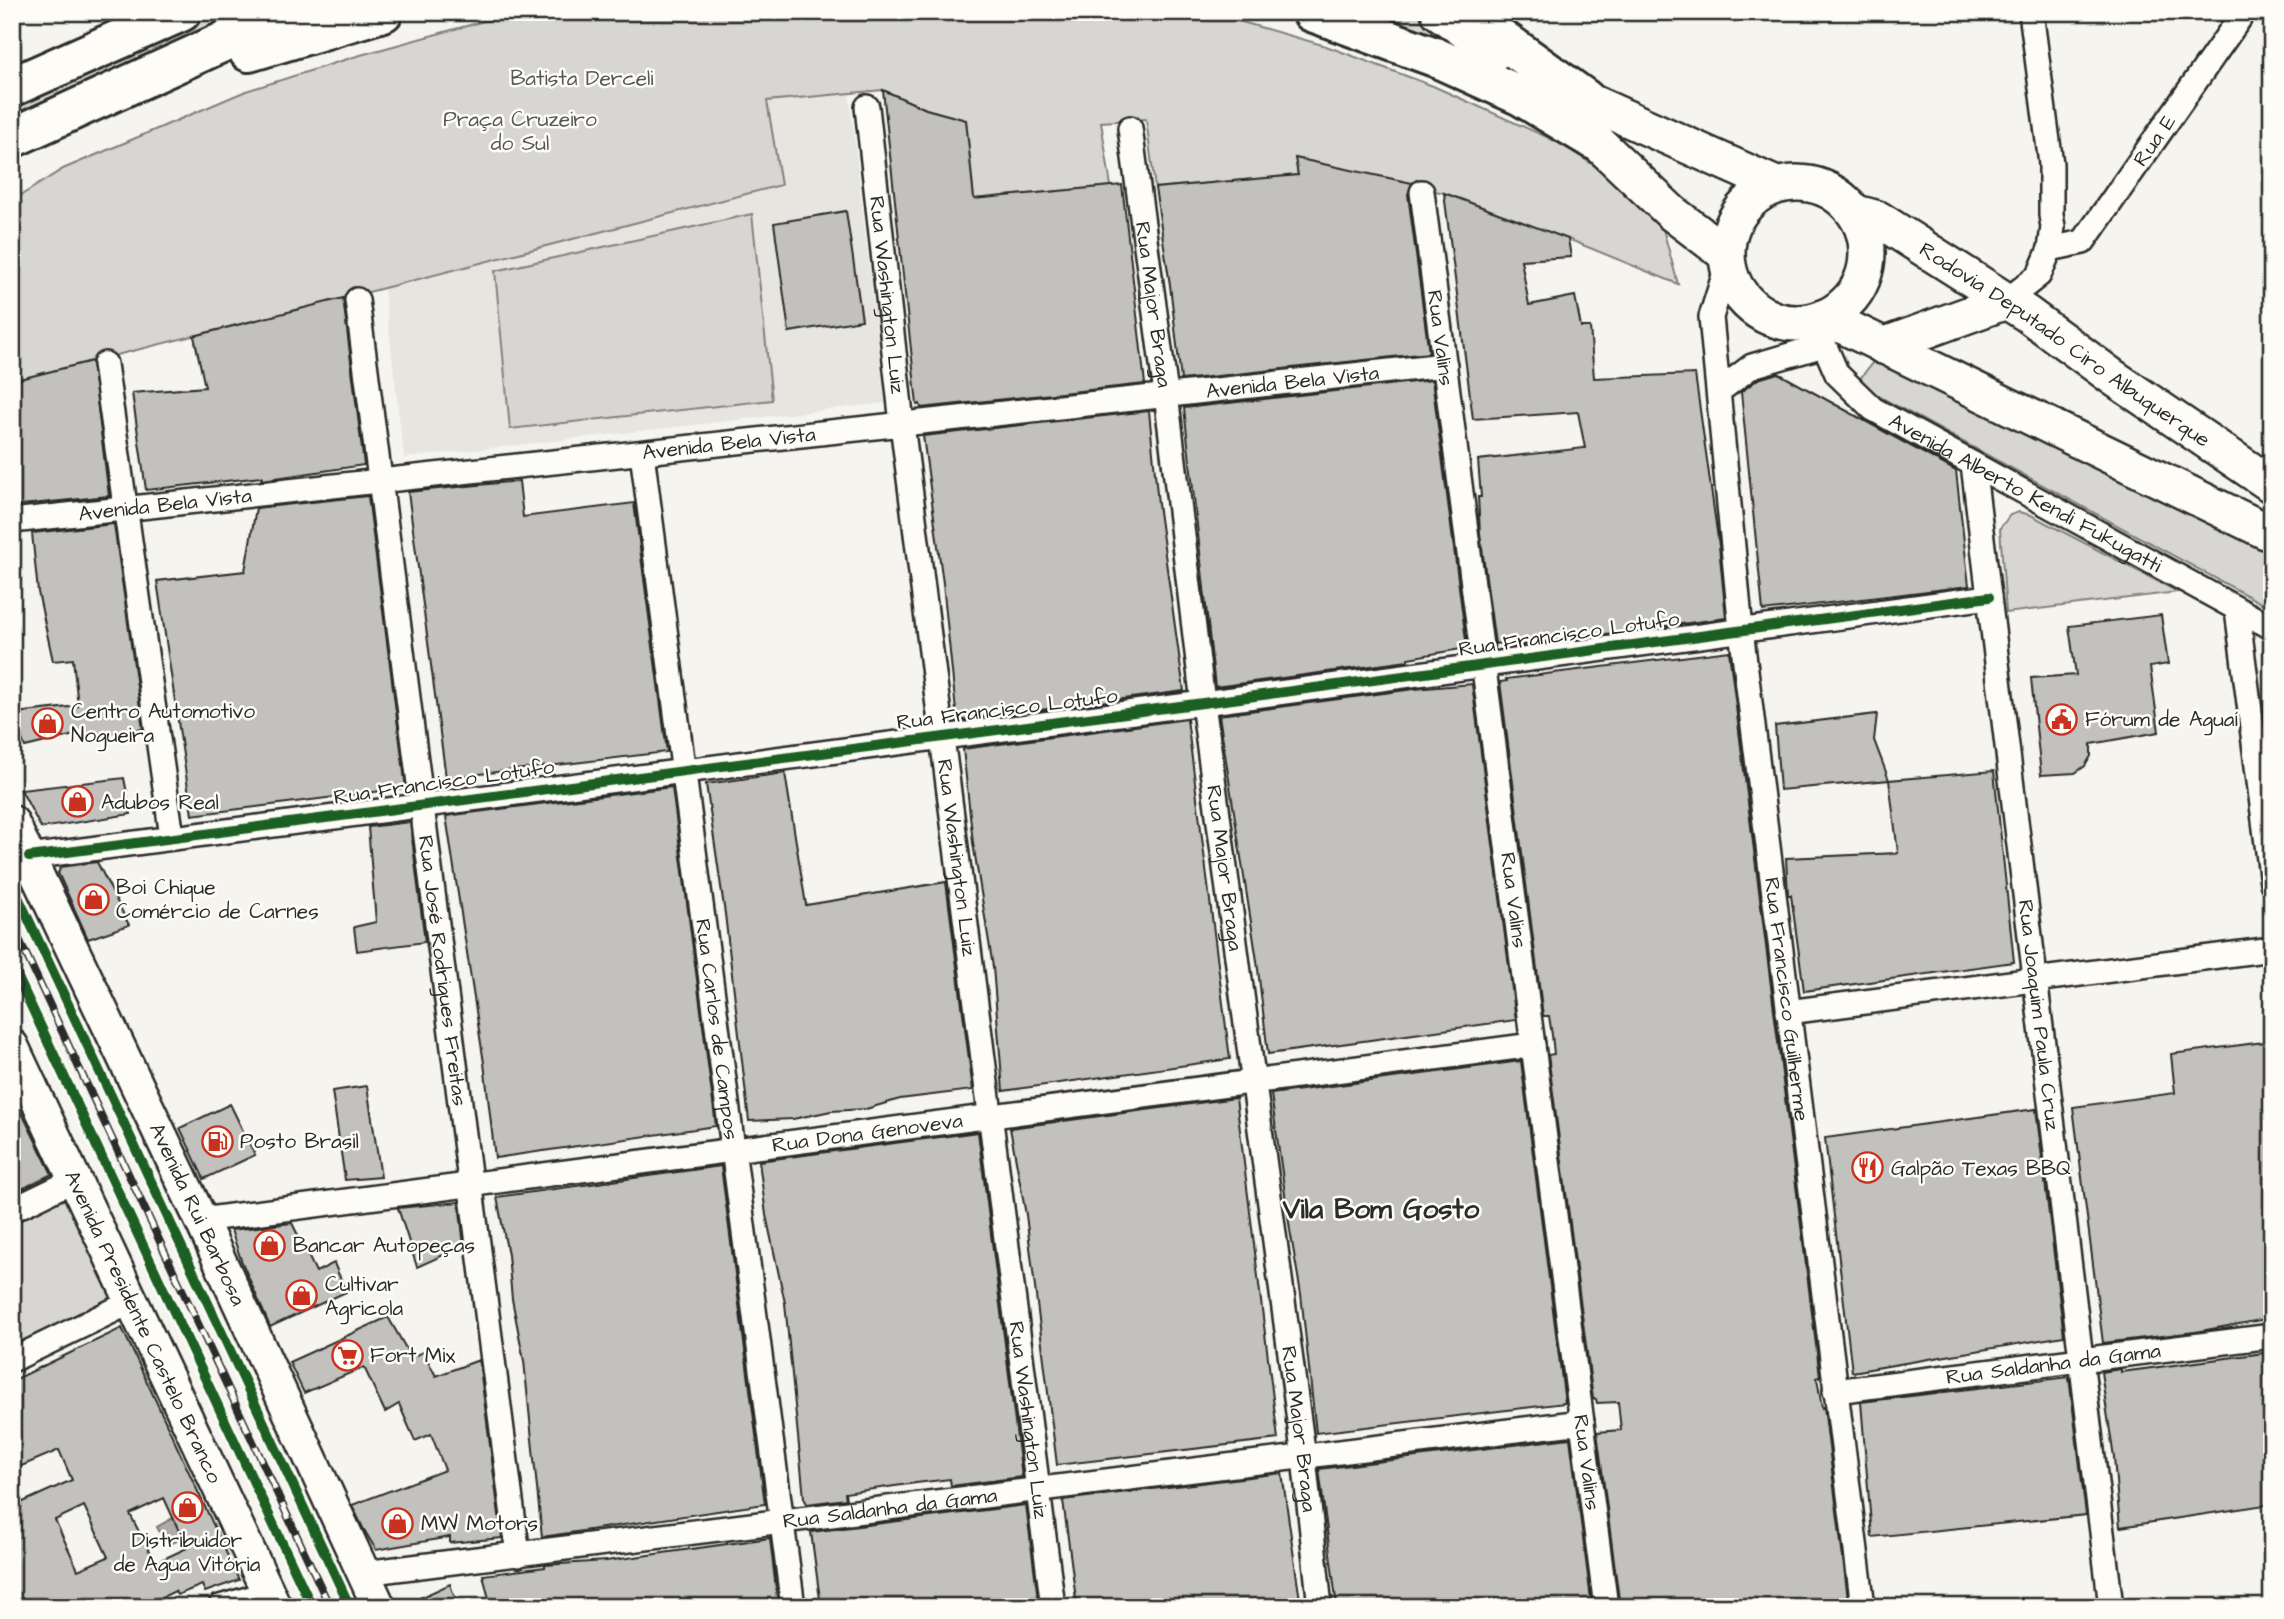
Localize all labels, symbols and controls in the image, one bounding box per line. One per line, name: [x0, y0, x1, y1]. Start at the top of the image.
park label: Batista Derceli: [510, 64, 654, 93]
park label: Praça Cruzeiro do Sul: [443, 105, 597, 158]
street label: Rua E: [2126, 108, 2183, 172]
street label: Rua Washington Luiz: [862, 195, 913, 396]
street label: Rua Major Braga: [1128, 220, 1179, 389]
street label: Rodovia Deputado Ciro Albuquerque: [1914, 235, 2216, 454]
street label: Rua Valins: [1420, 288, 1462, 387]
street label: Avenida Bela Vista: [1204, 358, 1381, 405]
street label: Avenida Alberto Kendi Fukugatti: [1884, 406, 2167, 579]
street label: Avenida Bela Vista: [641, 419, 817, 467]
street label: Avenida Bela Vista: [77, 480, 254, 528]
street label: Rua Francisco Lotufo: [1457, 604, 1681, 664]
street label: Rua Francisco Lotufo: [895, 681, 1119, 737]
place label: Centro Automotivo Nogueira: [71, 697, 255, 752]
public building icon: Fórum de Aguaí: [2045, 702, 2079, 736]
place label: Fórum de Aguaí: [2085, 705, 2239, 736]
shop icon: Centro Automotivo Nogueira: [31, 706, 65, 740]
street label: Rua Francisco Lotufo: [332, 752, 556, 812]
street label: Rua Washington Luiz: [930, 757, 984, 959]
street label: Rua Major Braga: [1200, 783, 1251, 953]
shop icon: Adubos Real: [61, 785, 95, 819]
place label: Adubos Real: [101, 788, 219, 817]
street label: Rua José Rodrigues Freitas: [411, 833, 475, 1108]
street label: Rua Valins: [1493, 850, 1535, 950]
place label: Boi Chique Comércio de Carnes: [116, 873, 319, 926]
street label: Rua Francisco Guilherme: [1758, 876, 1817, 1123]
shop icon: Boi Chique Comércio de Carnes: [76, 882, 110, 916]
street label: Rua Joaquim Paula Cruz: [2011, 898, 2068, 1133]
street label: Rua Carlos de Campos: [689, 917, 746, 1141]
street label: Rua Dona Genoveva: [770, 1106, 965, 1159]
street label: Avenida Rui Barbosa: [142, 1118, 253, 1311]
fuel station icon: Posto Brasil: [200, 1124, 234, 1158]
place label: Posto Brasil: [240, 1127, 359, 1156]
restaurant icon: Galpão Texas BBQ: [1851, 1151, 1885, 1185]
place label: Galpão Texas BBQ: [1891, 1154, 2071, 1184]
street label: Avenida Presidente Castelo Branco: [58, 1165, 230, 1488]
district label: Vila Bom Gosto: [1282, 1190, 1480, 1229]
shop icon: Bancar Autopeças: [253, 1228, 287, 1262]
place label: Bancar Autopeças: [293, 1231, 475, 1261]
place label: Cultivar Agricola: [325, 1270, 403, 1325]
shop icon: Cultivar Agricola: [285, 1279, 319, 1313]
street label: Rua Washington Luiz: [1002, 1320, 1056, 1521]
street label: Rua Saldanha da Gama: [1944, 1336, 2163, 1391]
supermarket icon: Fort Mix: [330, 1338, 364, 1372]
place label: Fort Mix: [370, 1341, 455, 1370]
street label: Rua Major Braga: [1275, 1344, 1324, 1514]
street label: Rua Valins: [1567, 1413, 1608, 1512]
street label: Rua Saldanha da Gama: [781, 1480, 999, 1535]
shop icon: Distribuidor de Agua Vitória: [170, 1491, 204, 1525]
shop icon: MW Motors: [381, 1506, 415, 1540]
place label: MW Motors: [421, 1509, 538, 1538]
place label: Distribuidor de Agua Vitória: [114, 1526, 261, 1581]

